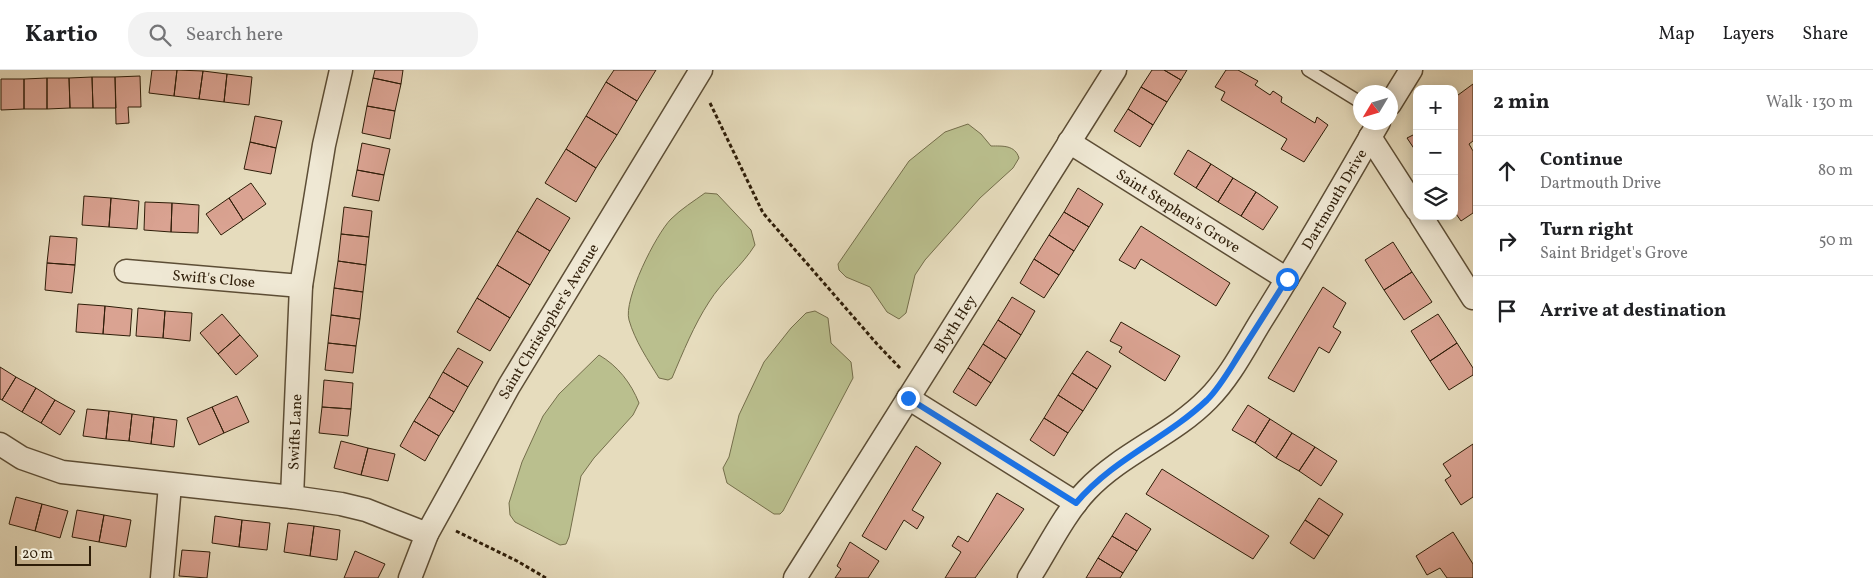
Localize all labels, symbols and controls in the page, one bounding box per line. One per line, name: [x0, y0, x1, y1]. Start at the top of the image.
search box: [128, 12, 478, 57]
text: Kartio: [25, 18, 98, 52]
icon: search: [146, 21, 174, 49]
text: Search here: [186, 22, 283, 48]
text: Map: [1658, 22, 1694, 47]
text: Layers: [1722, 22, 1774, 47]
text: Share: [1802, 22, 1848, 47]
north arrow: [1353, 85, 1398, 130]
map controls: [1413, 85, 1458, 220]
button: +: [1413, 85, 1458, 130]
text: 2 min: [1493, 88, 1550, 117]
text: Walk · 130 m: [1766, 92, 1853, 114]
button: −: [1413, 130, 1458, 175]
street label: Dartmouth Drive: [1298, 146, 1373, 254]
text: Continue: [1540, 147, 1623, 173]
icon: ahead: [1493, 157, 1521, 185]
text: 80 m: [1818, 160, 1853, 182]
street label: Saint Stephen's Grove: [1111, 165, 1244, 259]
text: Dartmouth Drive: [1540, 173, 1661, 195]
button: layers: [1413, 175, 1458, 220]
text: Turn right: [1540, 217, 1633, 243]
icon: right: [1493, 227, 1521, 255]
text: 50 m: [1819, 230, 1853, 252]
street label: Saint Christopher's Avenue: [494, 240, 605, 404]
text: Saint Bridget's Grove: [1540, 243, 1688, 265]
street label: Swift's Close: [171, 266, 256, 294]
route start: [1276, 268, 1299, 291]
street label: Blyth Hey: [930, 292, 983, 358]
icon: arrive: [1493, 297, 1521, 325]
text: Arrive at destination: [1540, 298, 1726, 324]
route end: [897, 387, 920, 410]
street label: Swifts Lane: [284, 393, 308, 470]
scale bar: [15, 543, 91, 566]
text: 20 m: [22, 545, 53, 564]

